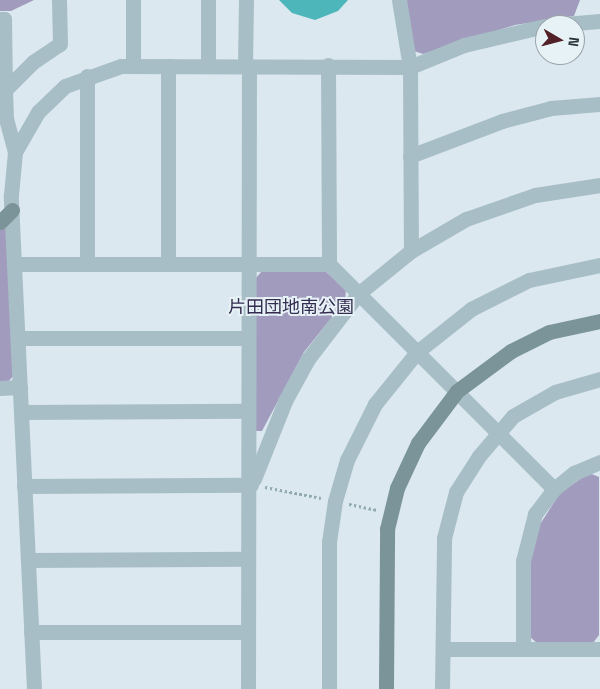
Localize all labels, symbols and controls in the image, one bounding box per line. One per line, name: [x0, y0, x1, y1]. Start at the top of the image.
north arrow: [535, 15, 585, 65]
text: N: [564, 36, 583, 48]
park label: 片田団地南公園: [228, 296, 354, 318]

